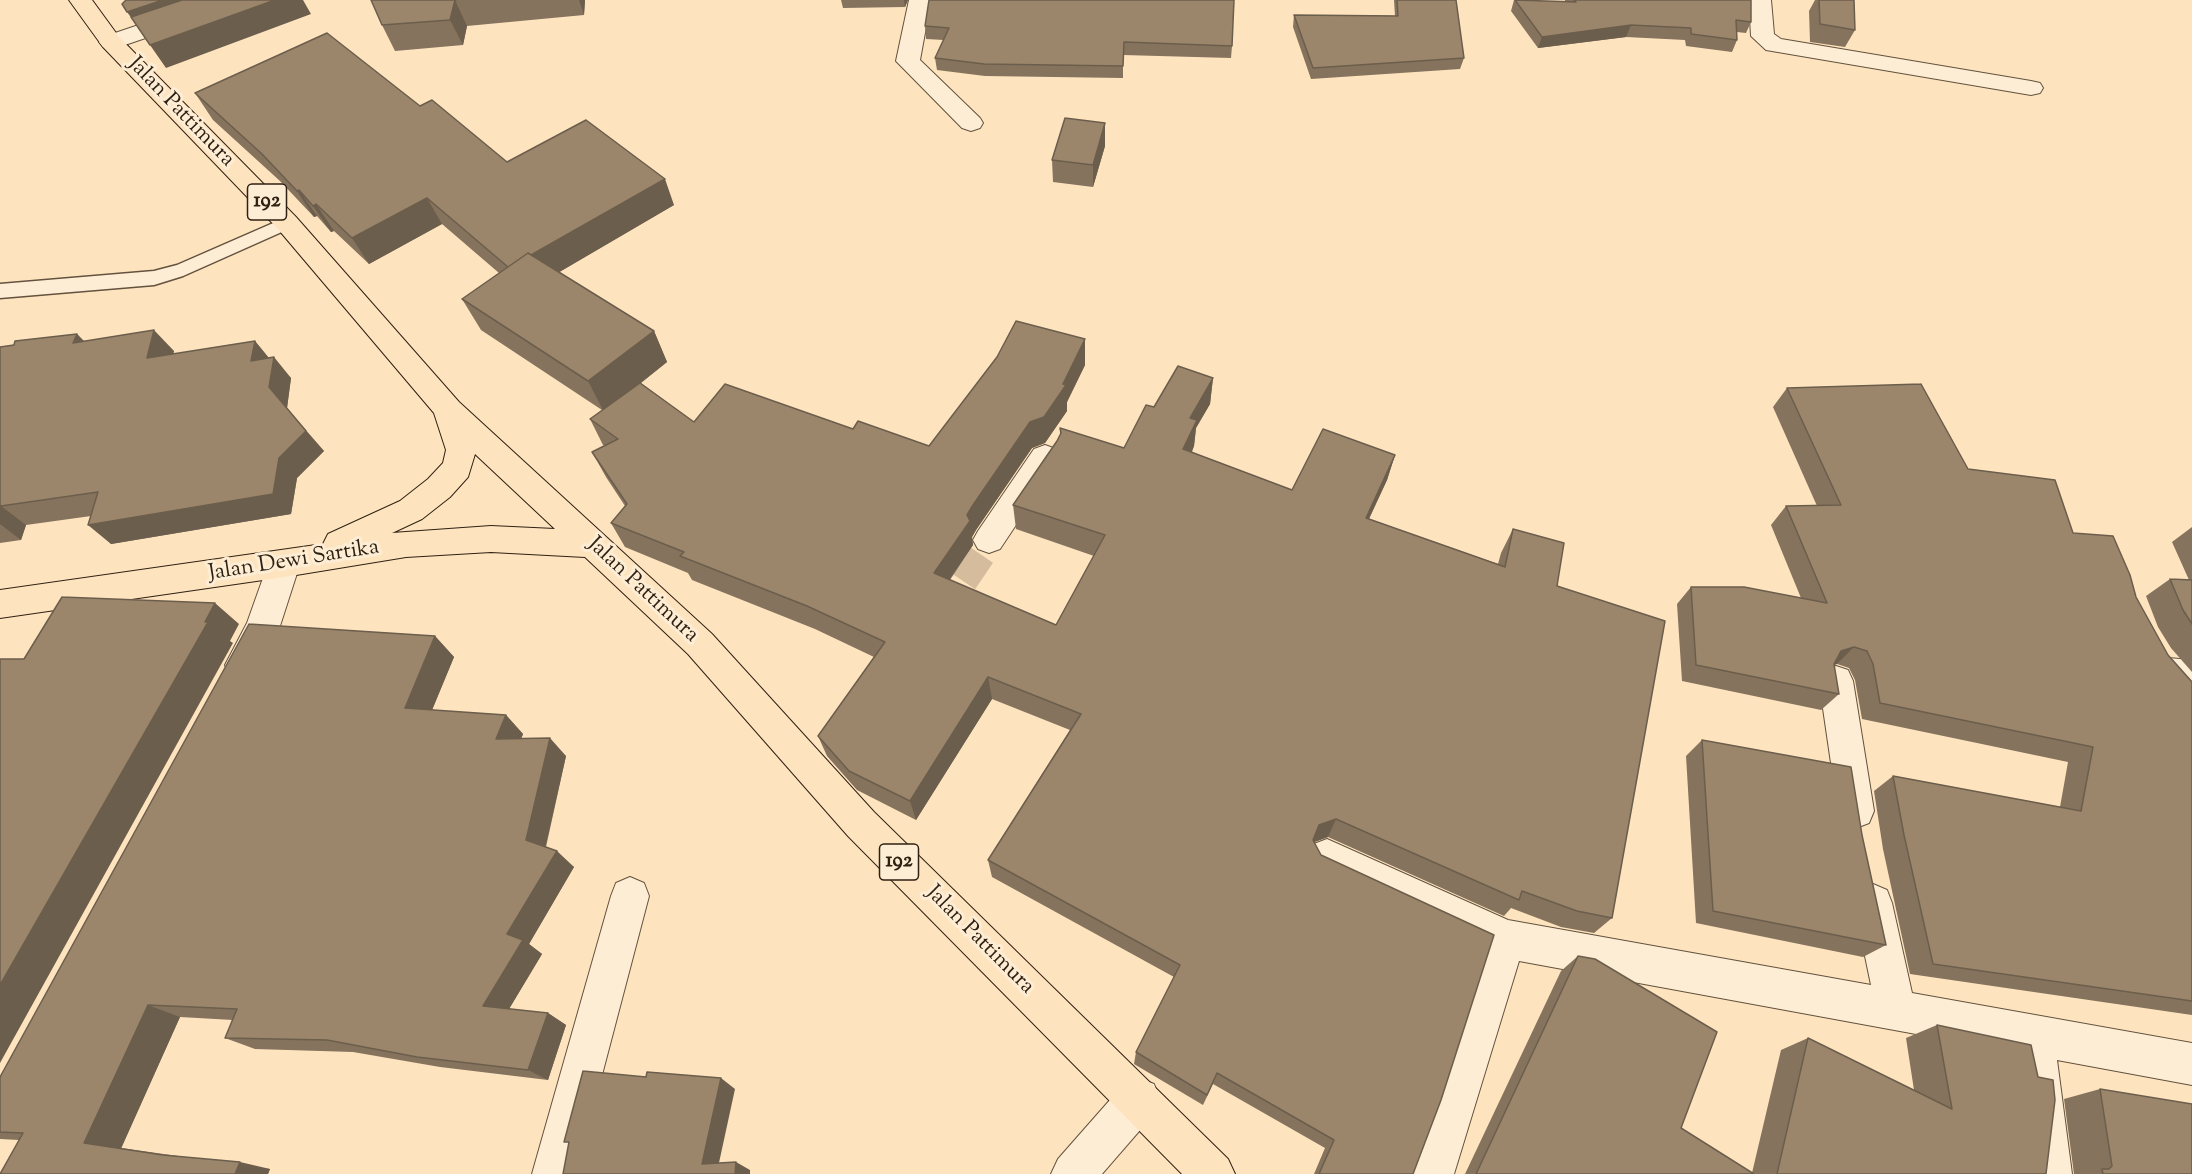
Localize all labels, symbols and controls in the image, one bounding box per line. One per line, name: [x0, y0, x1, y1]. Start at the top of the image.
street label: Jalan Pattimura: [121, 52, 239, 174]
road number: 192: [248, 184, 286, 220]
street label: Jalan Pattimura: [581, 533, 703, 649]
street label: Jalan Dewi Sartika: [207, 535, 381, 589]
road number: 192: [880, 844, 918, 880]
street label: Jalan Pattimura: [919, 881, 1039, 1001]

